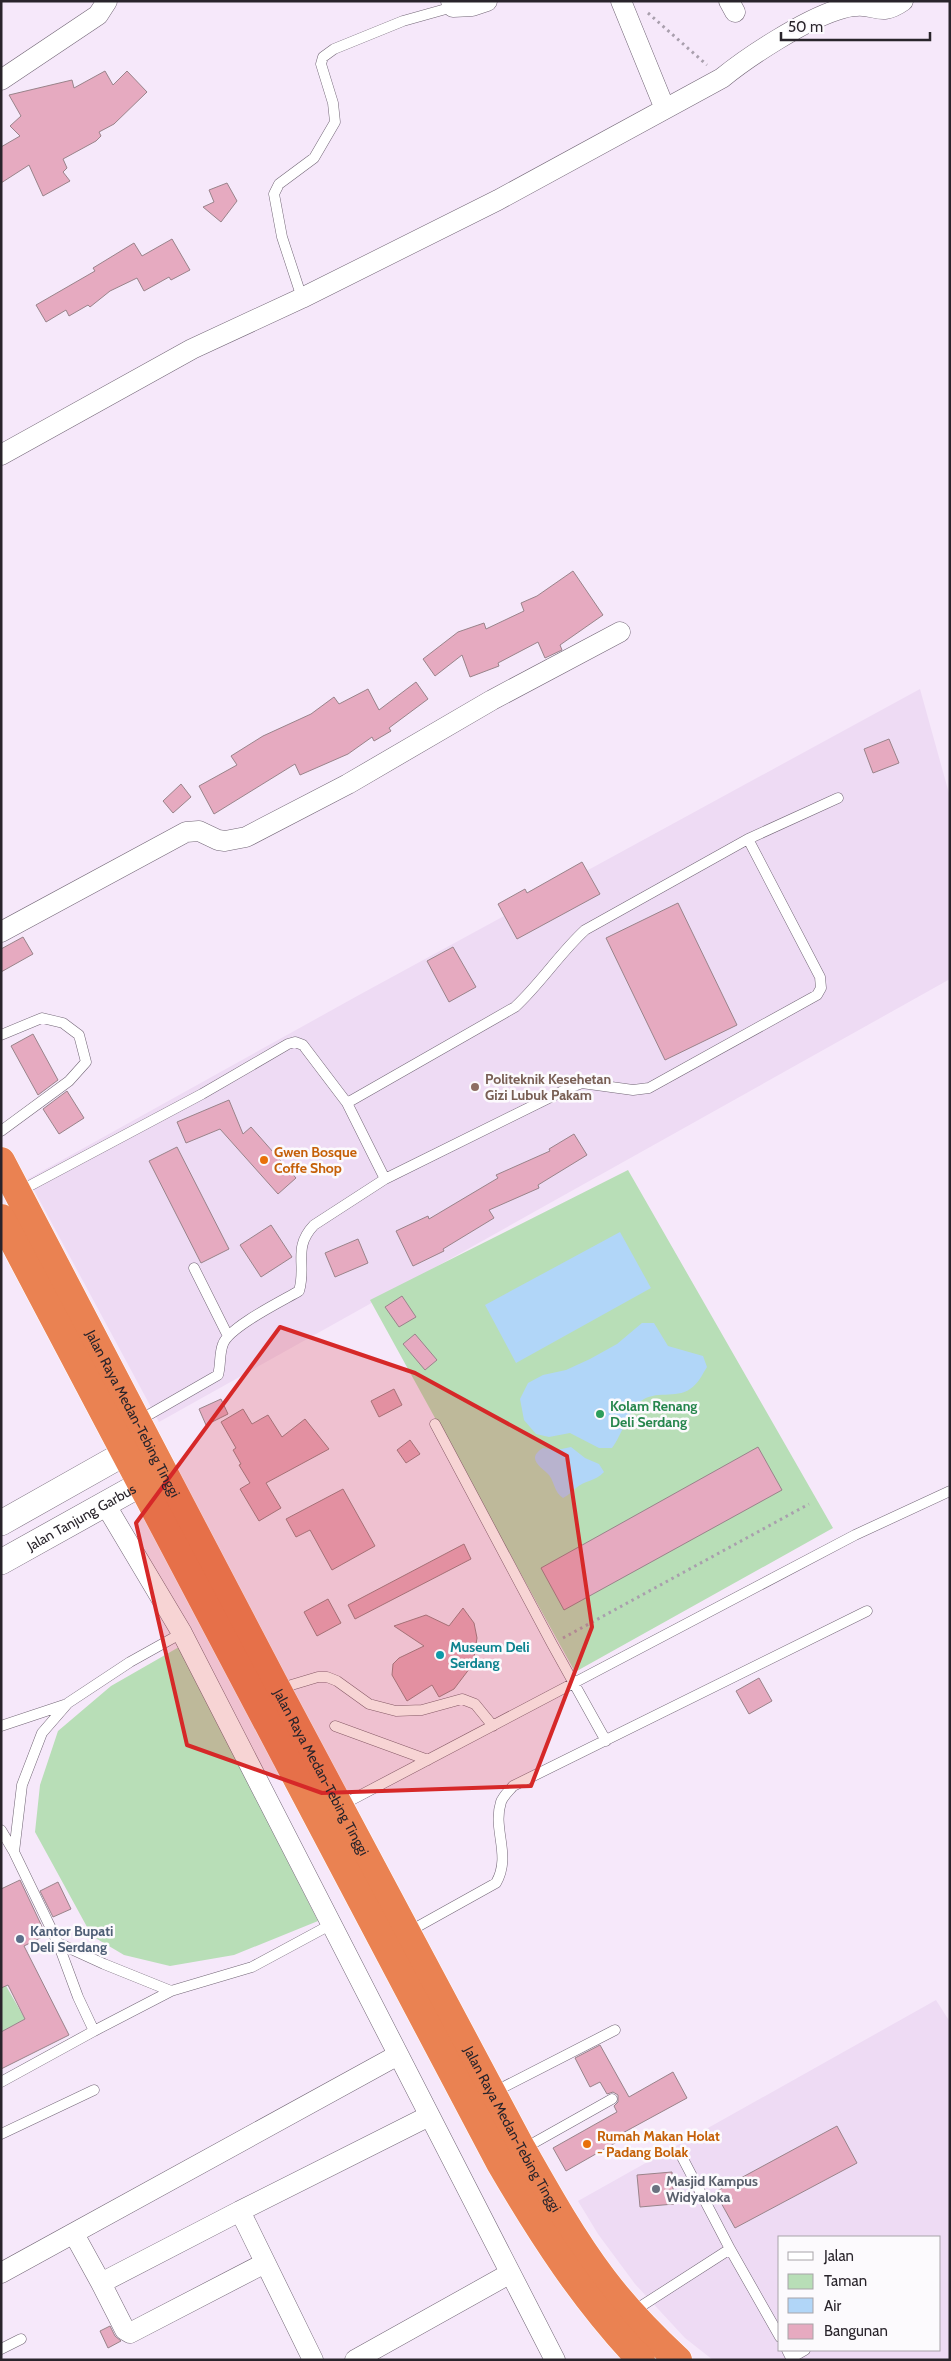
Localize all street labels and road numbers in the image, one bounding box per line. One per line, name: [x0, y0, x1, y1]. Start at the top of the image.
street label: Jalan Raya Medan-Tebing Tinggi: [81, 1326, 184, 1500]
street label: Jalan Tanjung Garbus: [23, 1480, 139, 1555]
street label: Jalan Raya Medan-Tebing Tinggi: [269, 1685, 373, 1859]
street label: Jalan Raya Medan-Tebing Tinggi: [459, 2042, 565, 2215]

